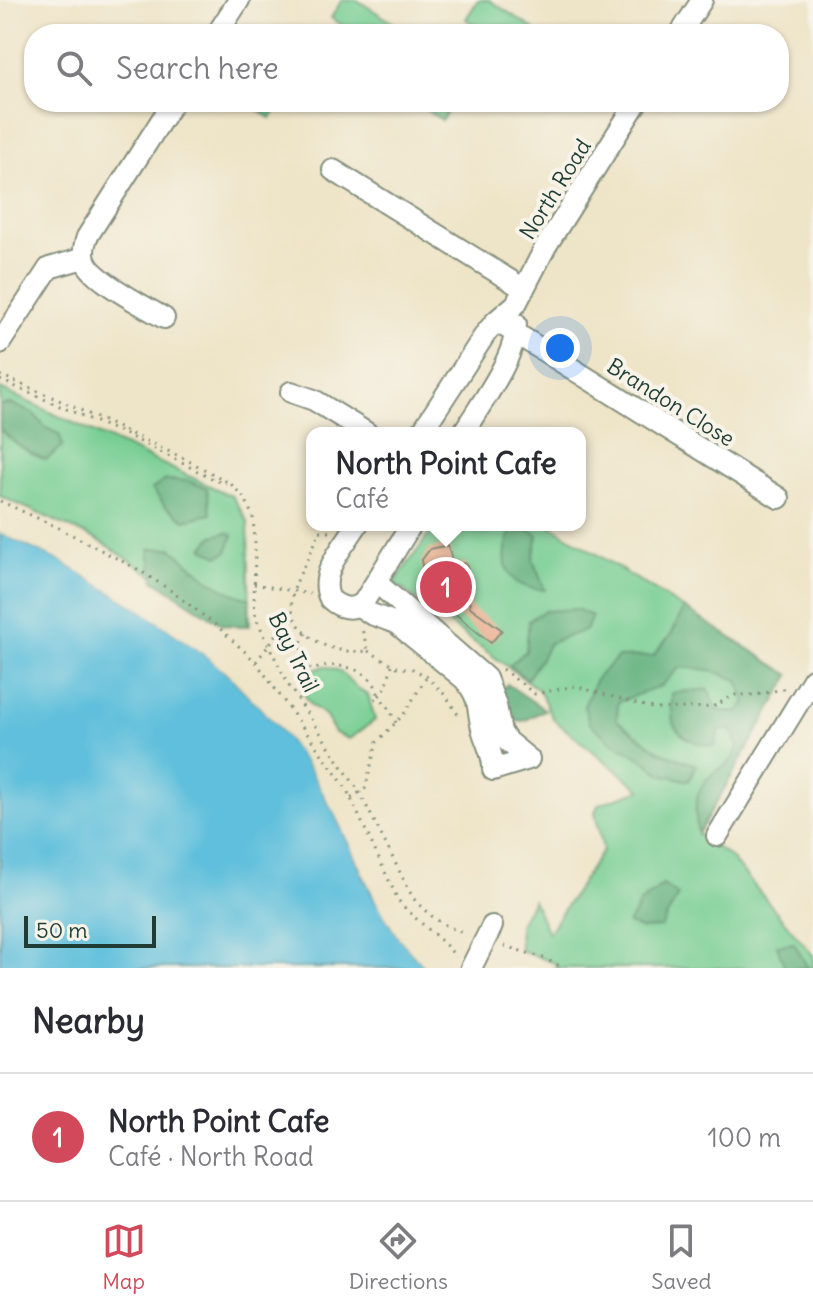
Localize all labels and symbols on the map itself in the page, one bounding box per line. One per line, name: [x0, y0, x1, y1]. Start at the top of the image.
street label: North Road: [513, 133, 597, 244]
your location: [540, 328, 580, 368]
street label: Brandon Close: [602, 352, 740, 452]
pin: 1: [420, 557, 472, 617]
street label: Bay Trail: [263, 607, 325, 697]
scale bar: [24, 912, 156, 948]

